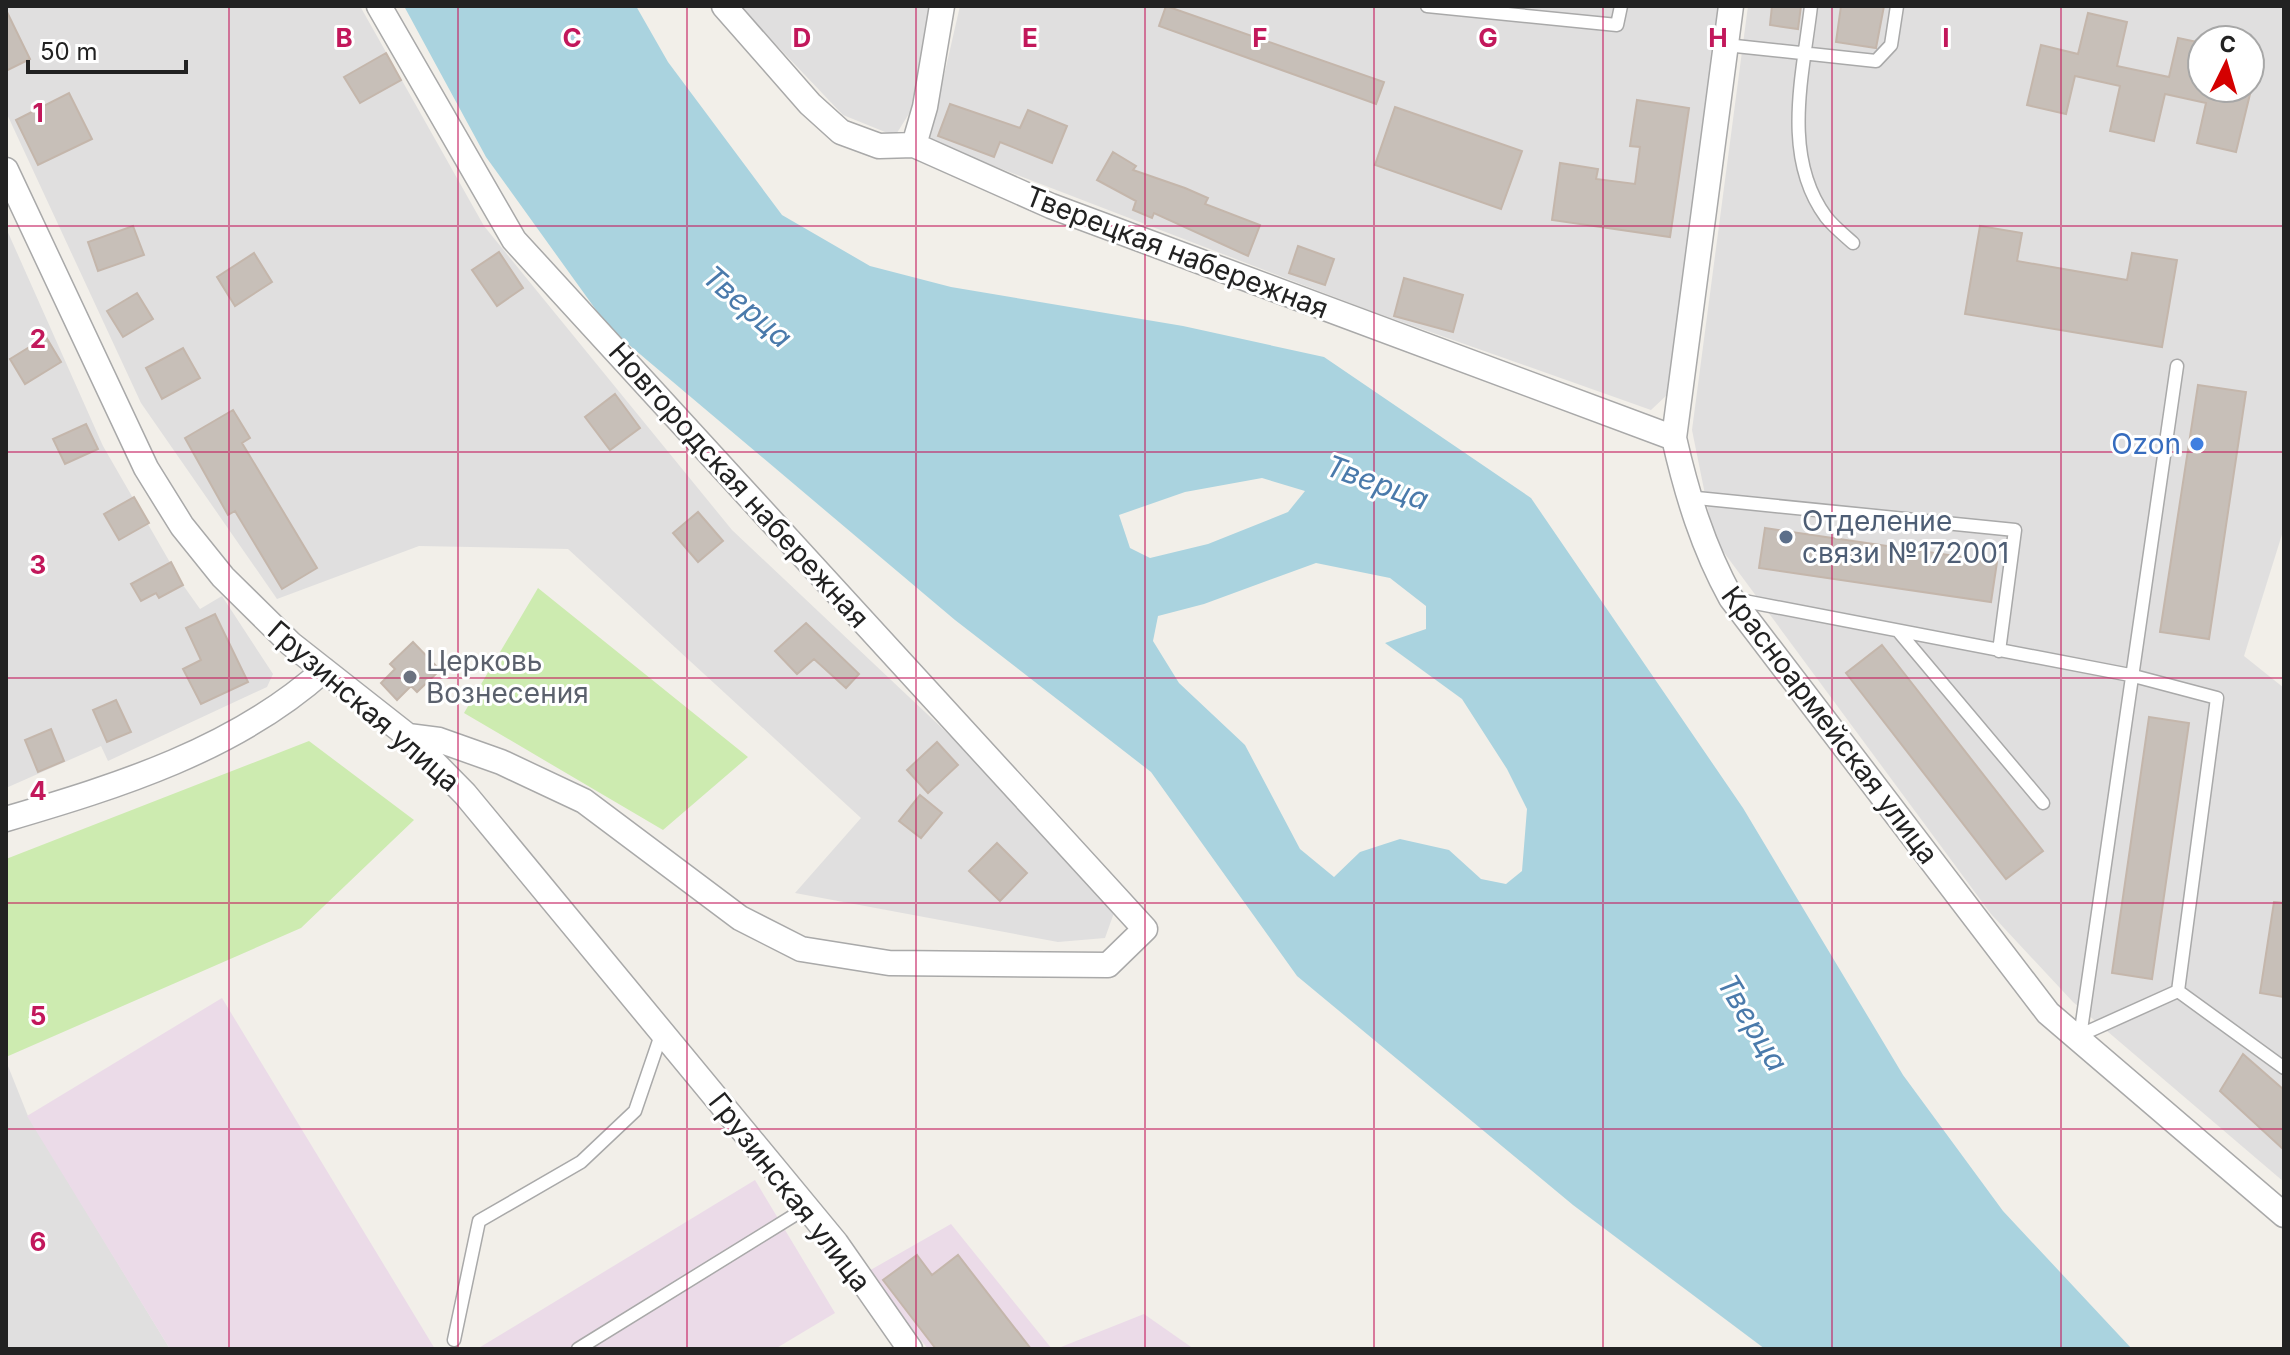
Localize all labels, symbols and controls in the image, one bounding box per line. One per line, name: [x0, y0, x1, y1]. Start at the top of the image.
text: B: [335, 22, 353, 53]
text: C: [562, 22, 582, 53]
text: D: [793, 22, 811, 53]
text: E: [1022, 22, 1038, 53]
text: F: [1252, 22, 1268, 53]
text: G: [1478, 22, 1498, 53]
text: H: [1708, 22, 1728, 53]
text: I: [1942, 22, 1950, 53]
scale bar: [28, 24, 186, 74]
north arrow: [2186, 24, 2266, 104]
text: С: [2219, 30, 2237, 58]
text: 50 m: [40, 37, 98, 66]
text: 1: [32, 97, 44, 128]
street label: Тверецкая набережная: [1021, 178, 1333, 326]
water label: Тверца: [696, 258, 800, 355]
text: 2: [30, 323, 46, 354]
street label: Новгородская набережная: [602, 335, 876, 635]
place label: Ozon: [2111, 427, 2181, 461]
marker: Ozon: [2188, 435, 2206, 453]
water label: Тверца: [1321, 447, 1434, 517]
place label: Отделение связи №172001: [1802, 504, 2009, 570]
marker: Отделение связи №172001: [1777, 528, 1795, 546]
text: 3: [30, 549, 46, 580]
street label: Красноармейская улица: [1714, 580, 1946, 870]
street label: Грузинская улица: [261, 613, 467, 799]
place label: Церковь Вознесения: [426, 644, 589, 710]
marker: Церковь Вознесения: [401, 668, 419, 686]
text: 4: [29, 775, 47, 806]
water label: Тверца: [1710, 968, 1796, 1077]
text: 5: [30, 1000, 46, 1031]
street label: Грузинская улица: [702, 1086, 878, 1298]
text: 6: [30, 1226, 46, 1257]

